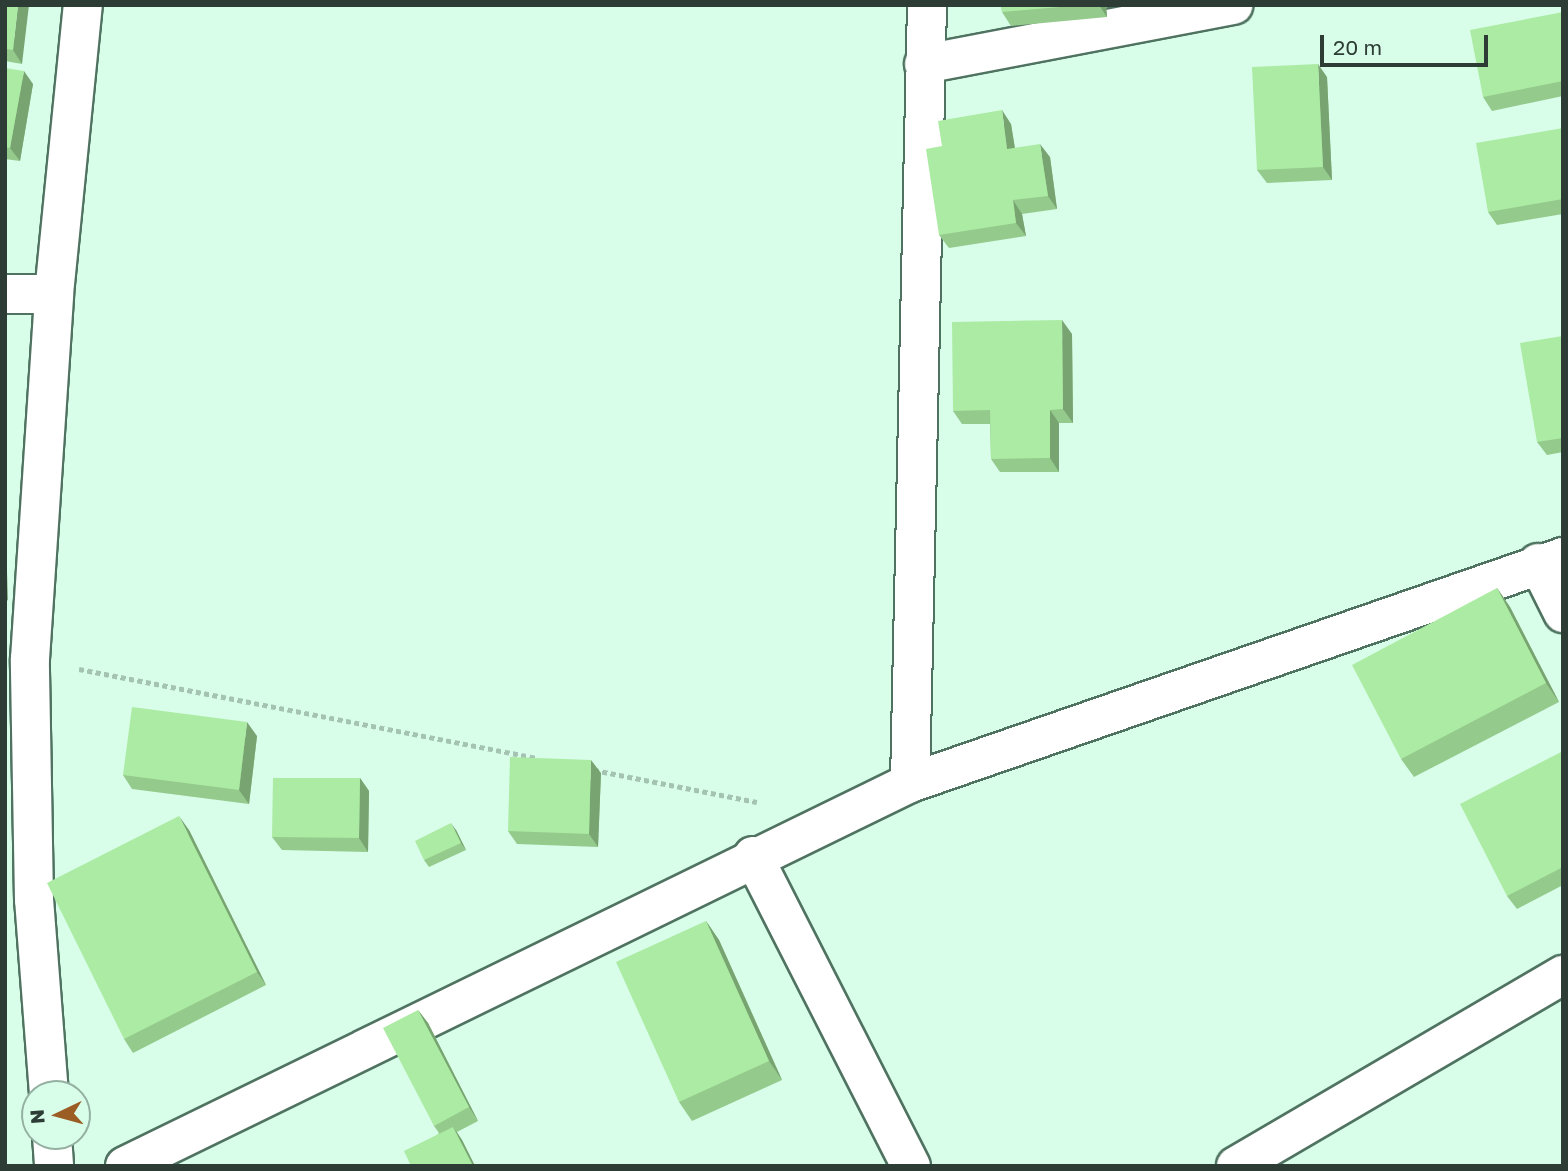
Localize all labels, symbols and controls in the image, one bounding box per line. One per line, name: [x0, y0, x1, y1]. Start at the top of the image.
scale bar: [1323, 21, 1491, 65]
text: 20 m: [1333, 34, 1382, 60]
north arrow: [21, 1080, 91, 1150]
text: N: [24, 1109, 49, 1125]

